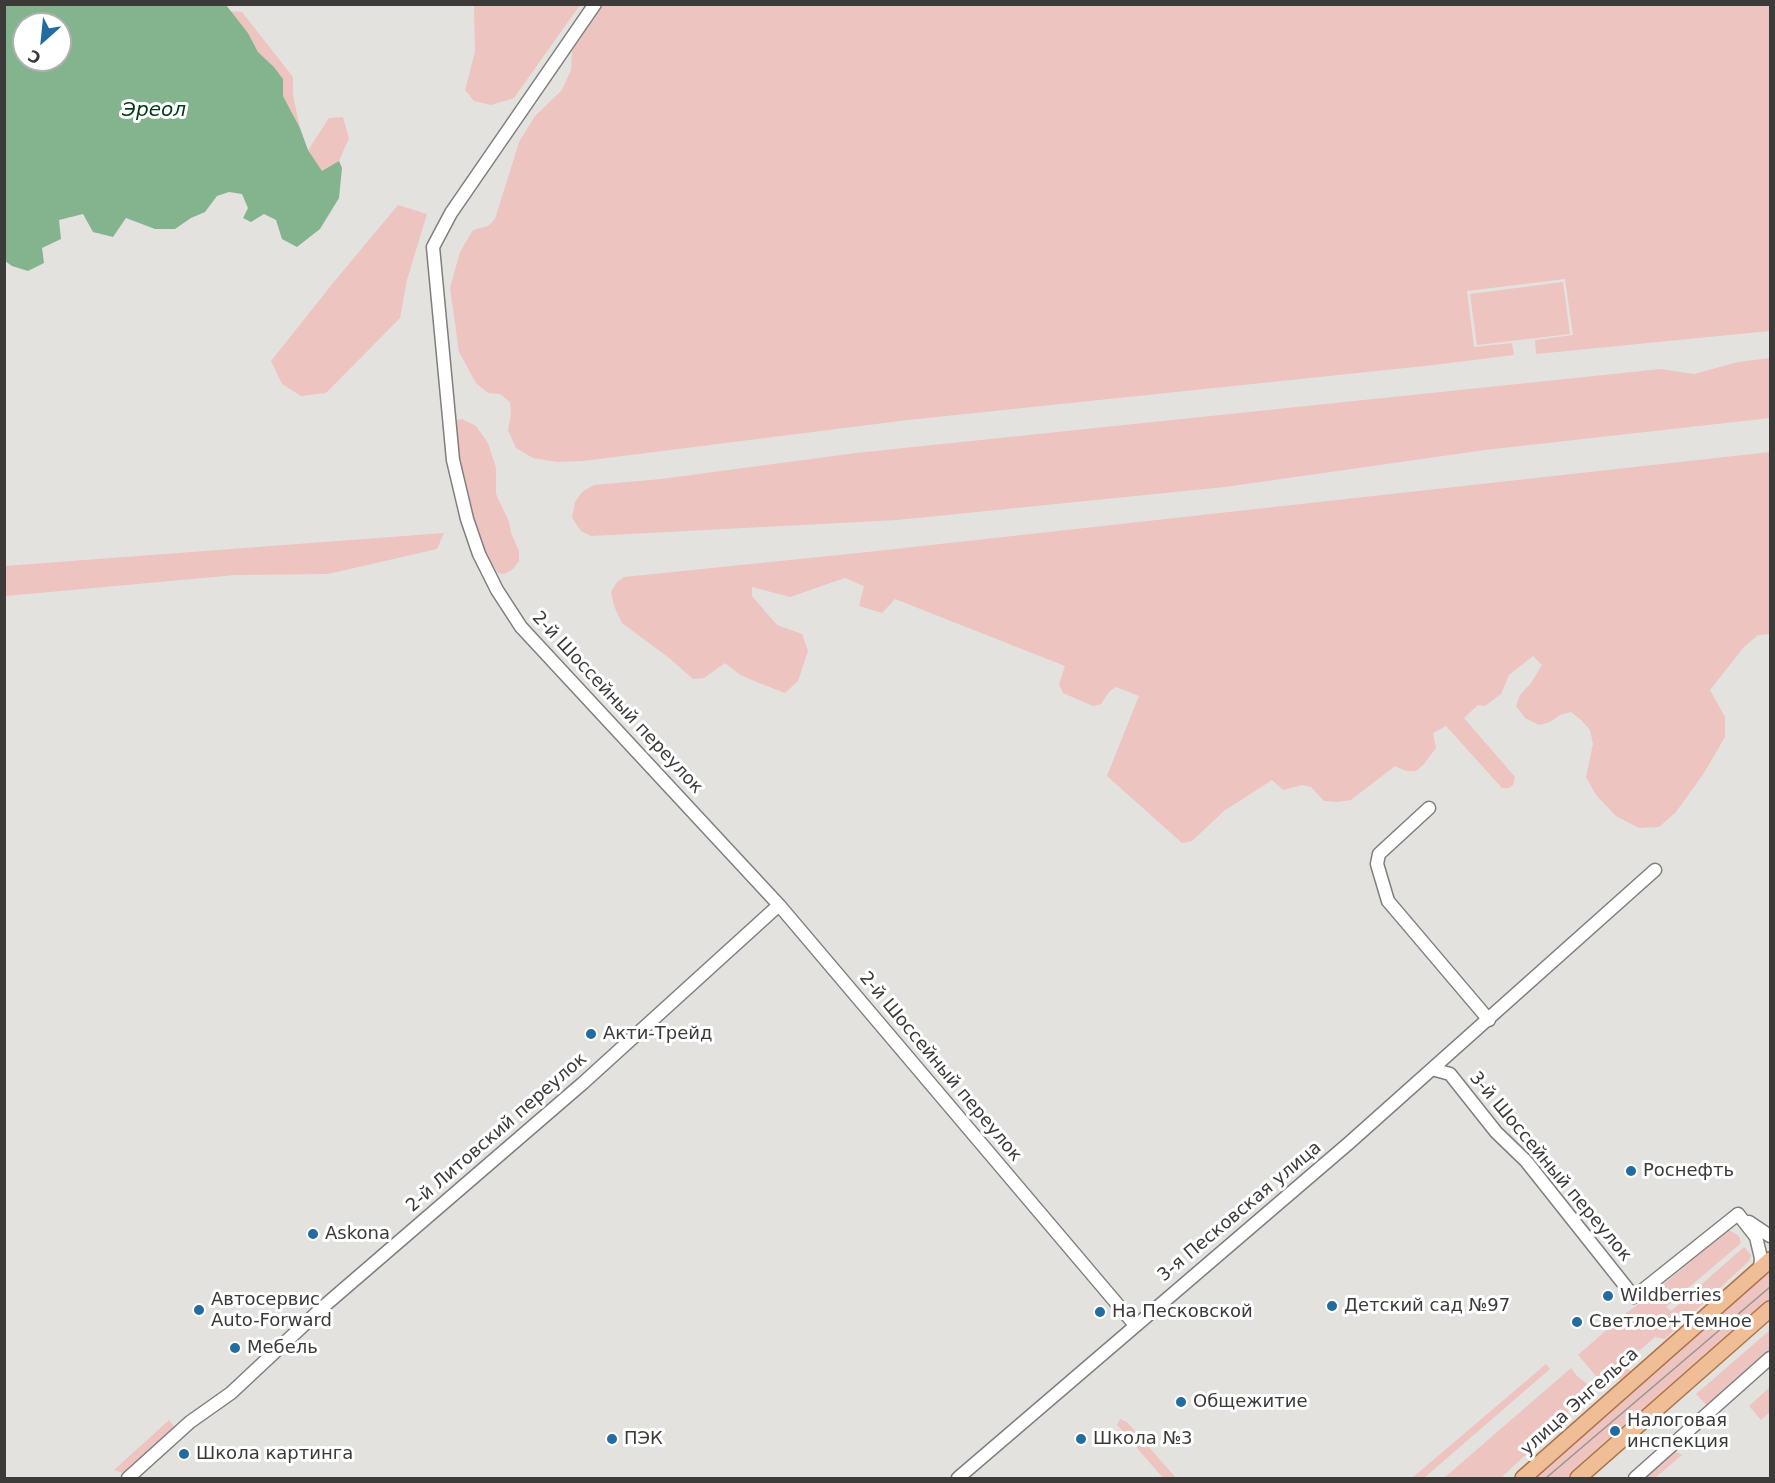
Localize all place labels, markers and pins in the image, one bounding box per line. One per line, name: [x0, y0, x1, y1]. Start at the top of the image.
place label: Акти-Трейд: [603, 1023, 713, 1045]
marker: Акти-Трейд: [584, 1027, 598, 1041]
place label: Роснефть: [1643, 1160, 1734, 1182]
marker: Роснефть: [1624, 1164, 1638, 1178]
place label: Askona: [325, 1223, 390, 1245]
marker: Askona: [306, 1227, 320, 1241]
place label: Wildberries: [1620, 1285, 1721, 1307]
place label: Автосервис Auto-Forward: [211, 1289, 332, 1332]
marker: Wildberries: [1601, 1289, 1615, 1303]
place label: Детский сад №97: [1344, 1295, 1510, 1317]
marker: Детский сад №97: [1325, 1299, 1339, 1313]
place label: На Песковской: [1112, 1301, 1253, 1323]
marker: Автосервис Auto-Forward: [192, 1303, 206, 1317]
marker: На Песковской: [1093, 1305, 1107, 1319]
place label: Светлое+Темное: [1589, 1311, 1752, 1333]
marker: Светлое+Темное: [1570, 1315, 1584, 1329]
place label: Мебель: [247, 1337, 318, 1359]
marker: Мебель: [228, 1341, 242, 1355]
place label: Общежитие: [1193, 1391, 1307, 1413]
marker: Общежитие: [1174, 1395, 1188, 1409]
place label: Налоговая инспекция: [1627, 1410, 1729, 1452]
marker: Налоговая инспекция: [1608, 1424, 1622, 1438]
place label: ПЭК: [624, 1428, 663, 1450]
place label: Школа №3: [1093, 1428, 1193, 1450]
marker: ПЭК: [605, 1432, 619, 1446]
marker: Школа №3: [1074, 1432, 1088, 1446]
place label: Школа картинга: [196, 1443, 353, 1465]
marker: Школа картинга: [177, 1447, 191, 1461]

